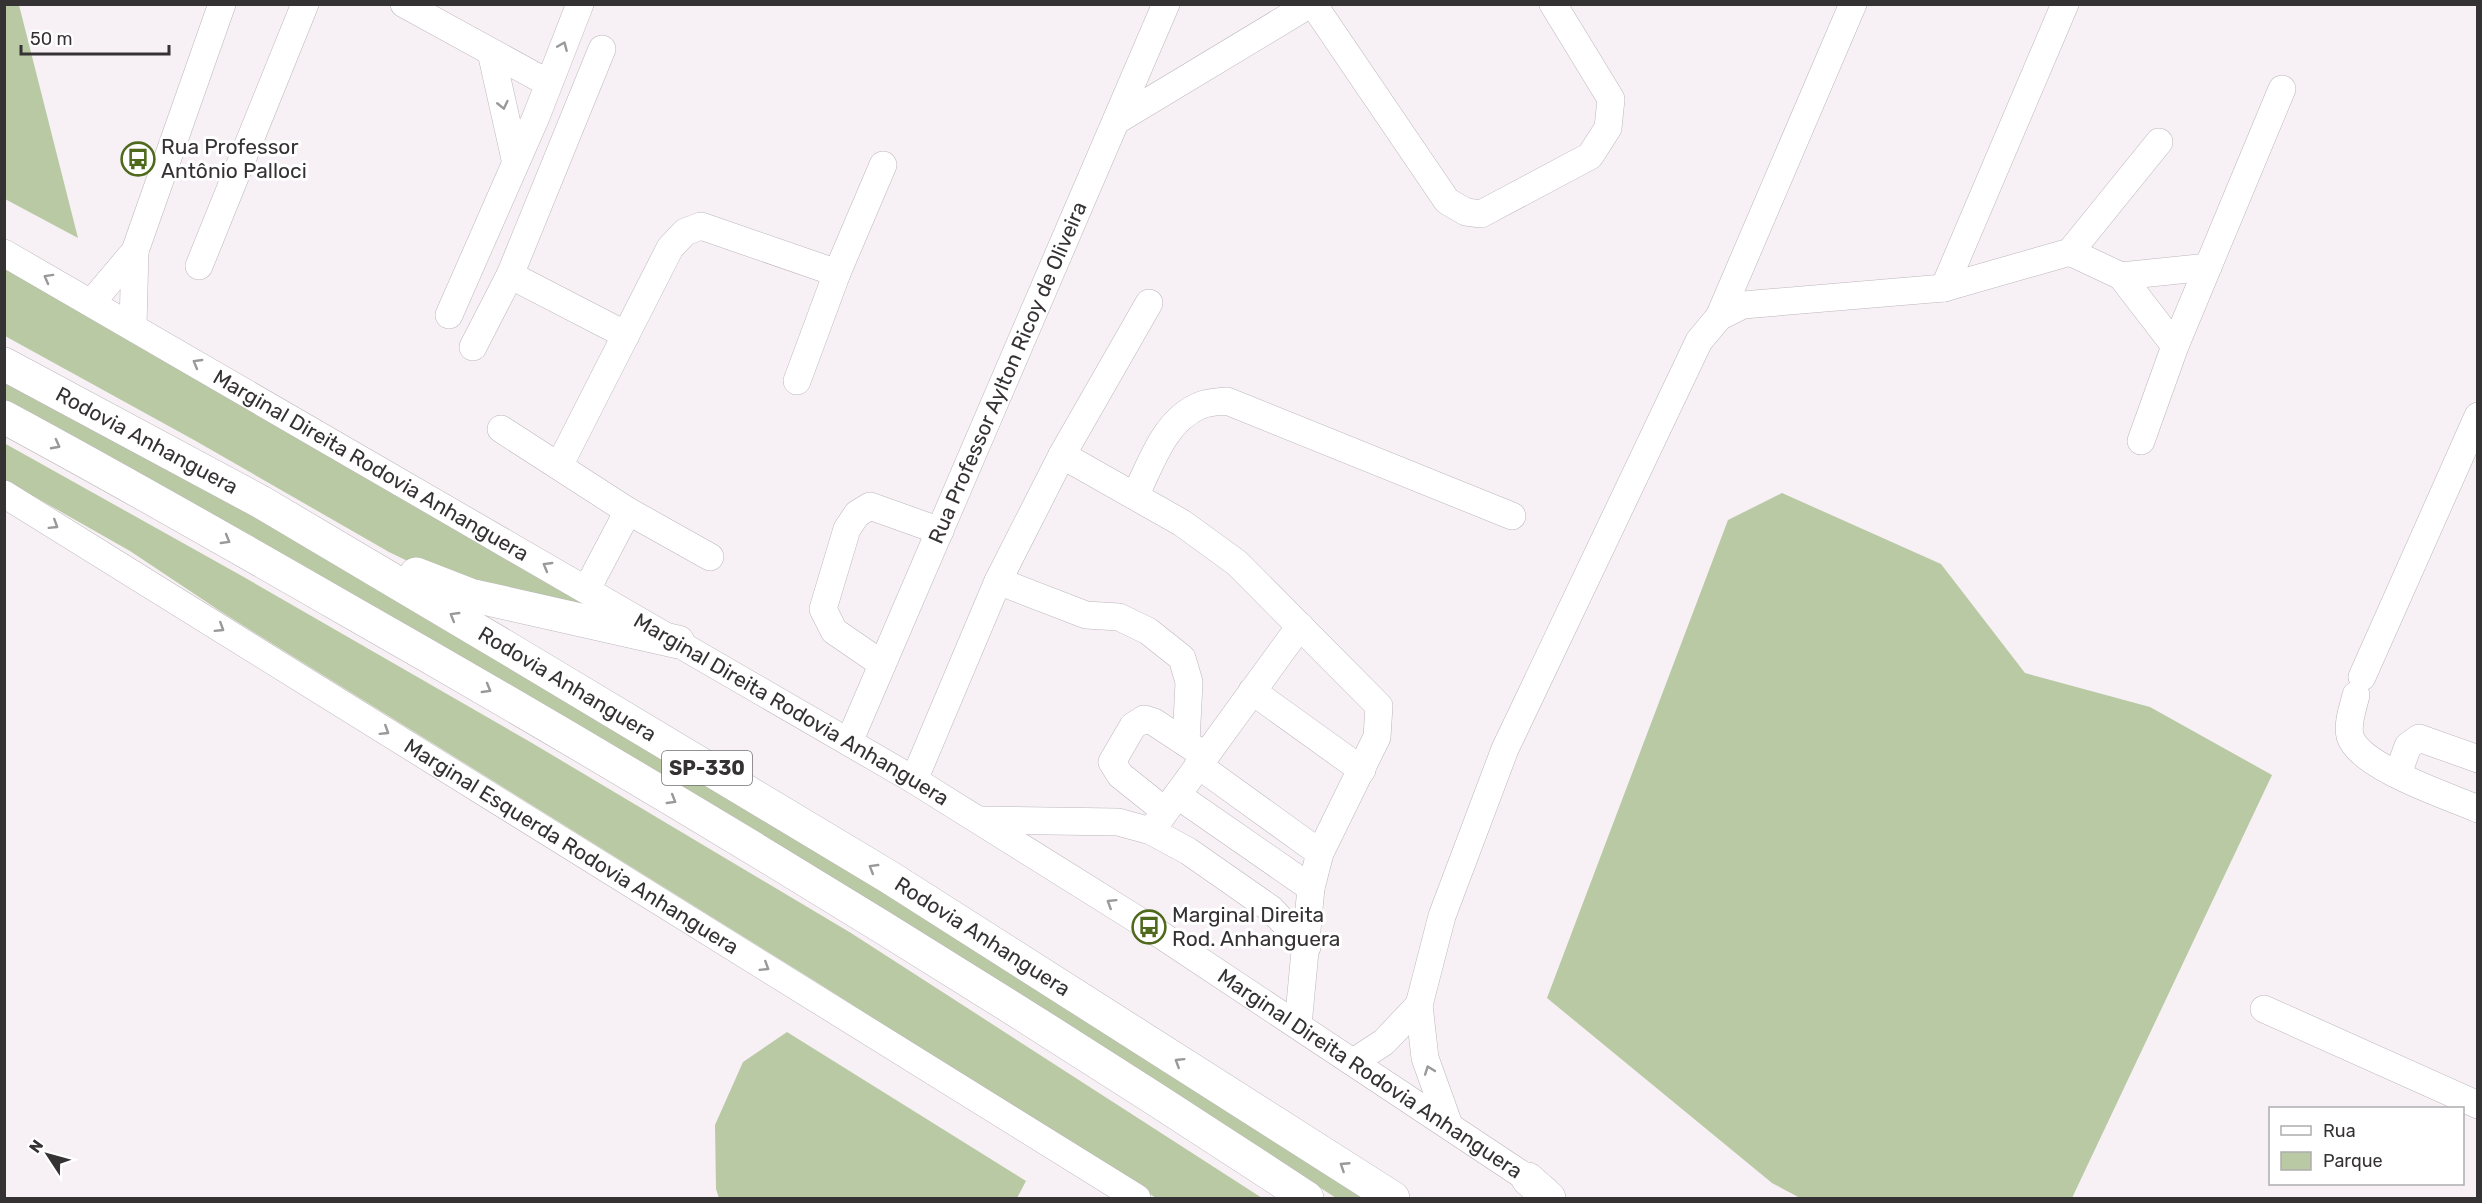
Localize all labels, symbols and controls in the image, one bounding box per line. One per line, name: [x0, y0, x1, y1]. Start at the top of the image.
scale bar: [21, 18, 170, 56]
text: 50 m: [30, 28, 73, 50]
one-way arrow: [556, 41, 568, 52]
one-way arrow: [495, 100, 508, 110]
place label: Rua Professor Antônio Palloci: [161, 134, 307, 183]
bus stop icon: Rua Professor Antônio Palloci: [120, 141, 156, 177]
street label: Rua Professor Aylton Ricoy de Oliveira: [923, 198, 1092, 547]
one-way arrow: [44, 274, 54, 285]
one-way arrow: [193, 359, 203, 370]
street label: Marginal Direita Rodovia Anhanguera: [209, 364, 533, 566]
street label: Rodovia Anhanguera: [52, 381, 242, 499]
one-way arrow: [50, 438, 60, 449]
one-way arrow: [48, 517, 58, 529]
one-way arrow: [220, 533, 230, 544]
one-way arrow: [543, 562, 553, 574]
street label: Marginal Direita Rodovia Anhanguera: [629, 607, 954, 811]
one-way arrow: [450, 611, 460, 623]
one-way arrow: [214, 620, 224, 632]
street label: Rodovia Anhanguera: [474, 621, 661, 747]
one-way arrow: [481, 682, 491, 693]
one-way arrow: [379, 723, 389, 735]
street label: Marginal Esquerda Rodovia Anhanguera: [400, 733, 743, 959]
road number: SP-330: [662, 751, 752, 785]
one-way arrow: [666, 792, 676, 804]
one-way arrow: [869, 863, 879, 875]
street label: Rodovia Anhanguera: [890, 871, 1075, 1001]
one-way arrow: [1107, 899, 1117, 911]
place label: Marginal Direita Rod. Anhanguera: [1172, 902, 1340, 951]
bus stop icon: Marginal Direita Rod. Anhanguera: [1131, 909, 1167, 945]
one-way arrow: [759, 959, 769, 971]
street label: Marginal Direita Rodovia Anhanguera: [1213, 963, 1527, 1183]
one-way arrow: [1175, 1058, 1186, 1069]
one-way arrow: [1424, 1065, 1437, 1076]
legend: [2269, 1107, 2464, 1185]
text: Rua: [2323, 1120, 2356, 1142]
north arrow: [18, 1125, 78, 1185]
text: N: [25, 1136, 47, 1157]
text: Parque: [2323, 1150, 2383, 1172]
one-way arrow: [1340, 1162, 1350, 1174]

